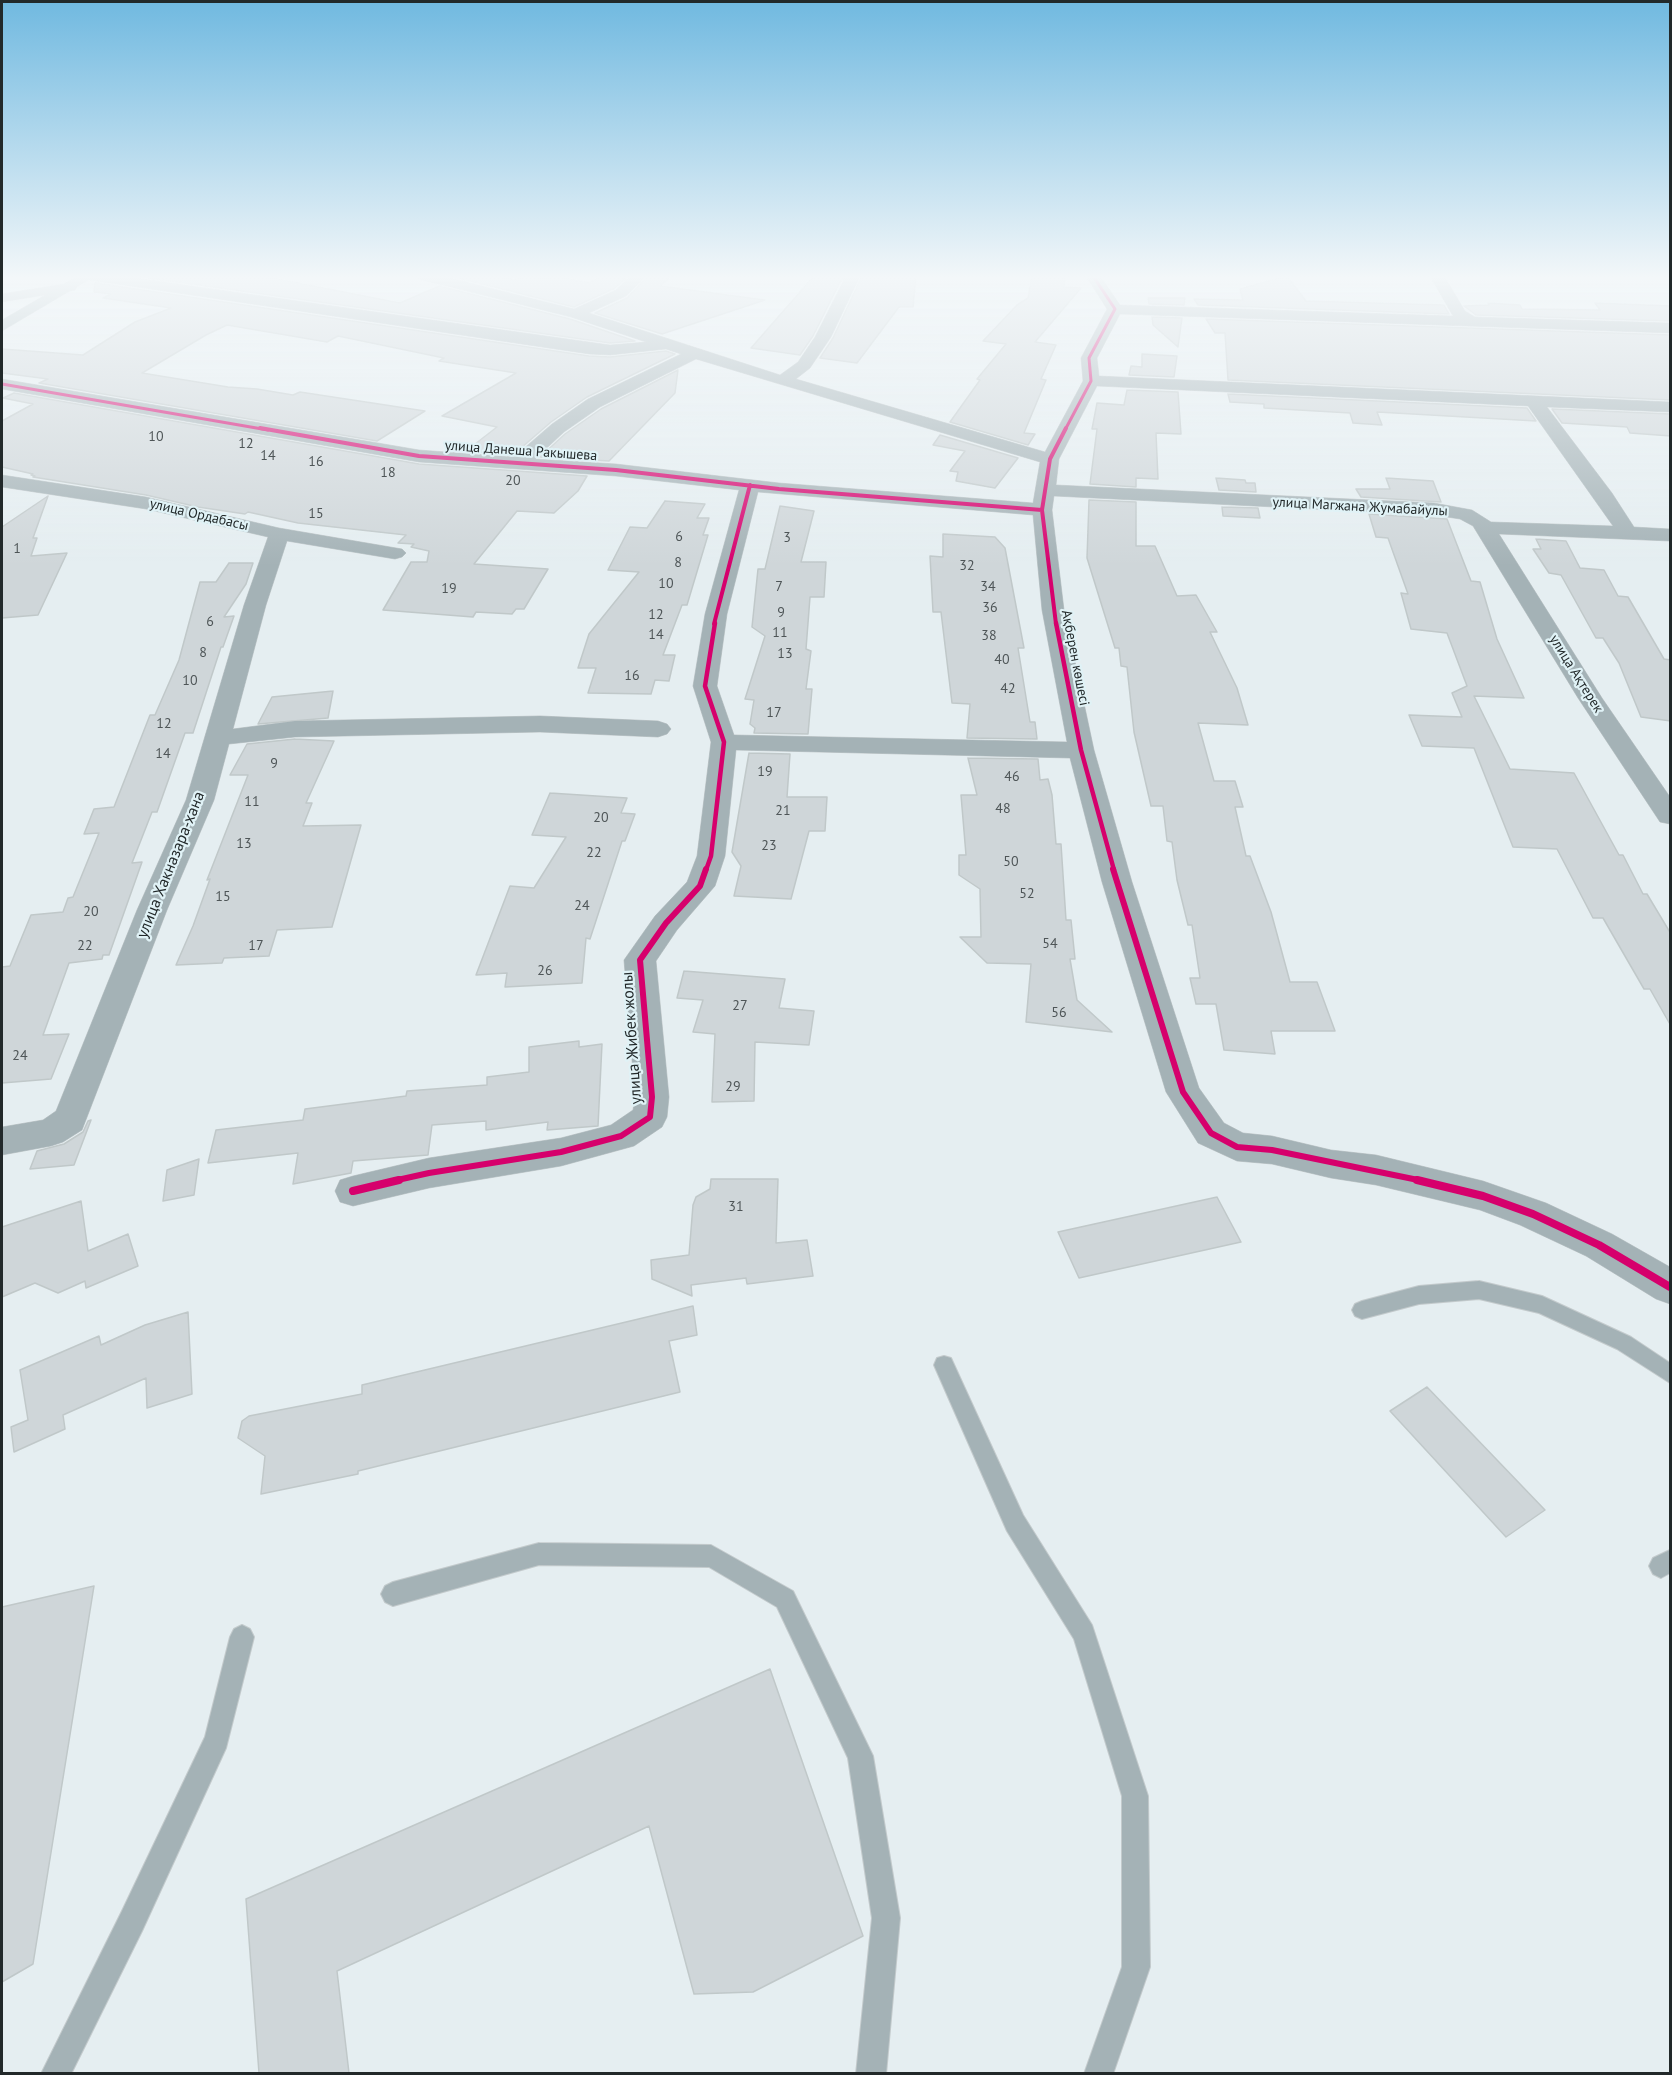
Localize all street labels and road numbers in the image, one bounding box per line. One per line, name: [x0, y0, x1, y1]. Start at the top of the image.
street label: улица Данеша Ракышева: [444, 437, 598, 465]
street label: улица Магжана Жумабайулы: [1272, 494, 1448, 520]
street label: улица Ордабасы: [148, 495, 250, 535]
street label: Ақберен көшесі: [1057, 609, 1093, 707]
street label: улица Ақтерек: [1545, 632, 1607, 716]
street label: улица Хакназара-хана: [133, 789, 209, 941]
street label: улица Жибек жолы: [618, 971, 646, 1105]

